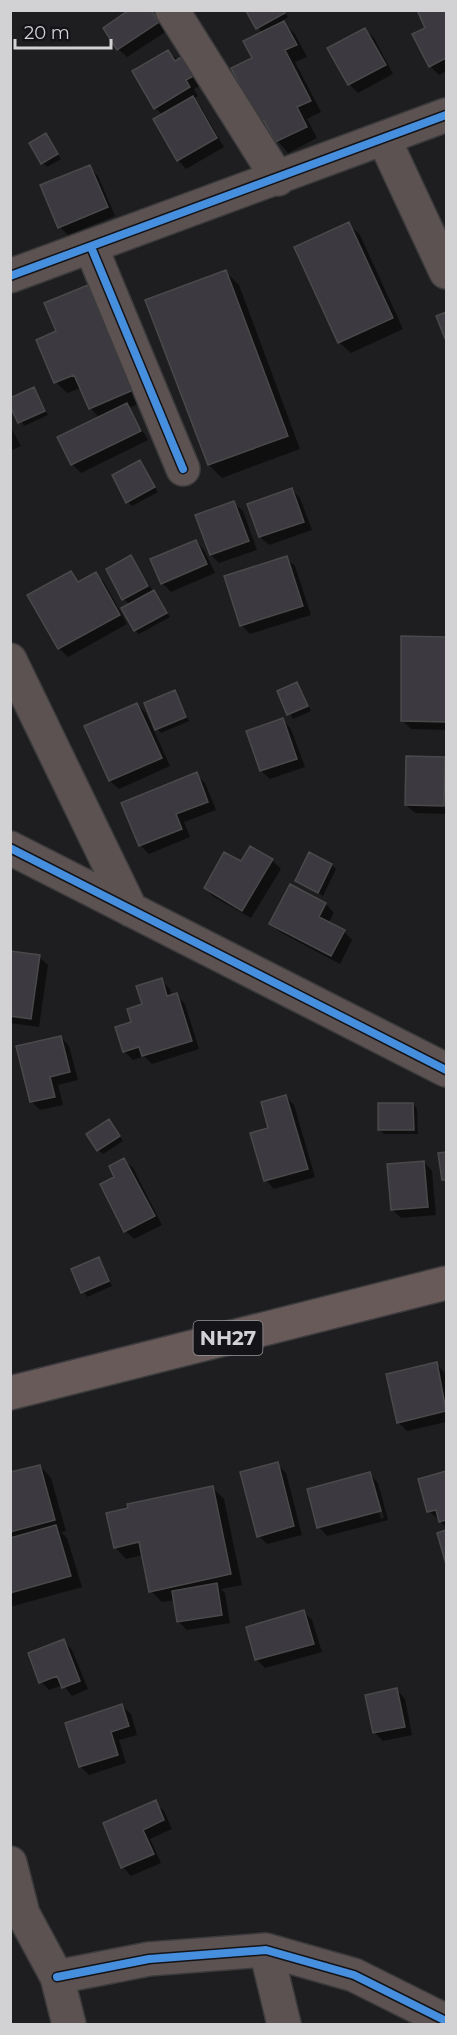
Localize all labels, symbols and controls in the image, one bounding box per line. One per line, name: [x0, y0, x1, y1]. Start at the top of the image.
scale bar: [15, 12, 111, 50]
text: 20 m: [24, 22, 70, 44]
road number: NH27: [194, 1321, 262, 1355]

